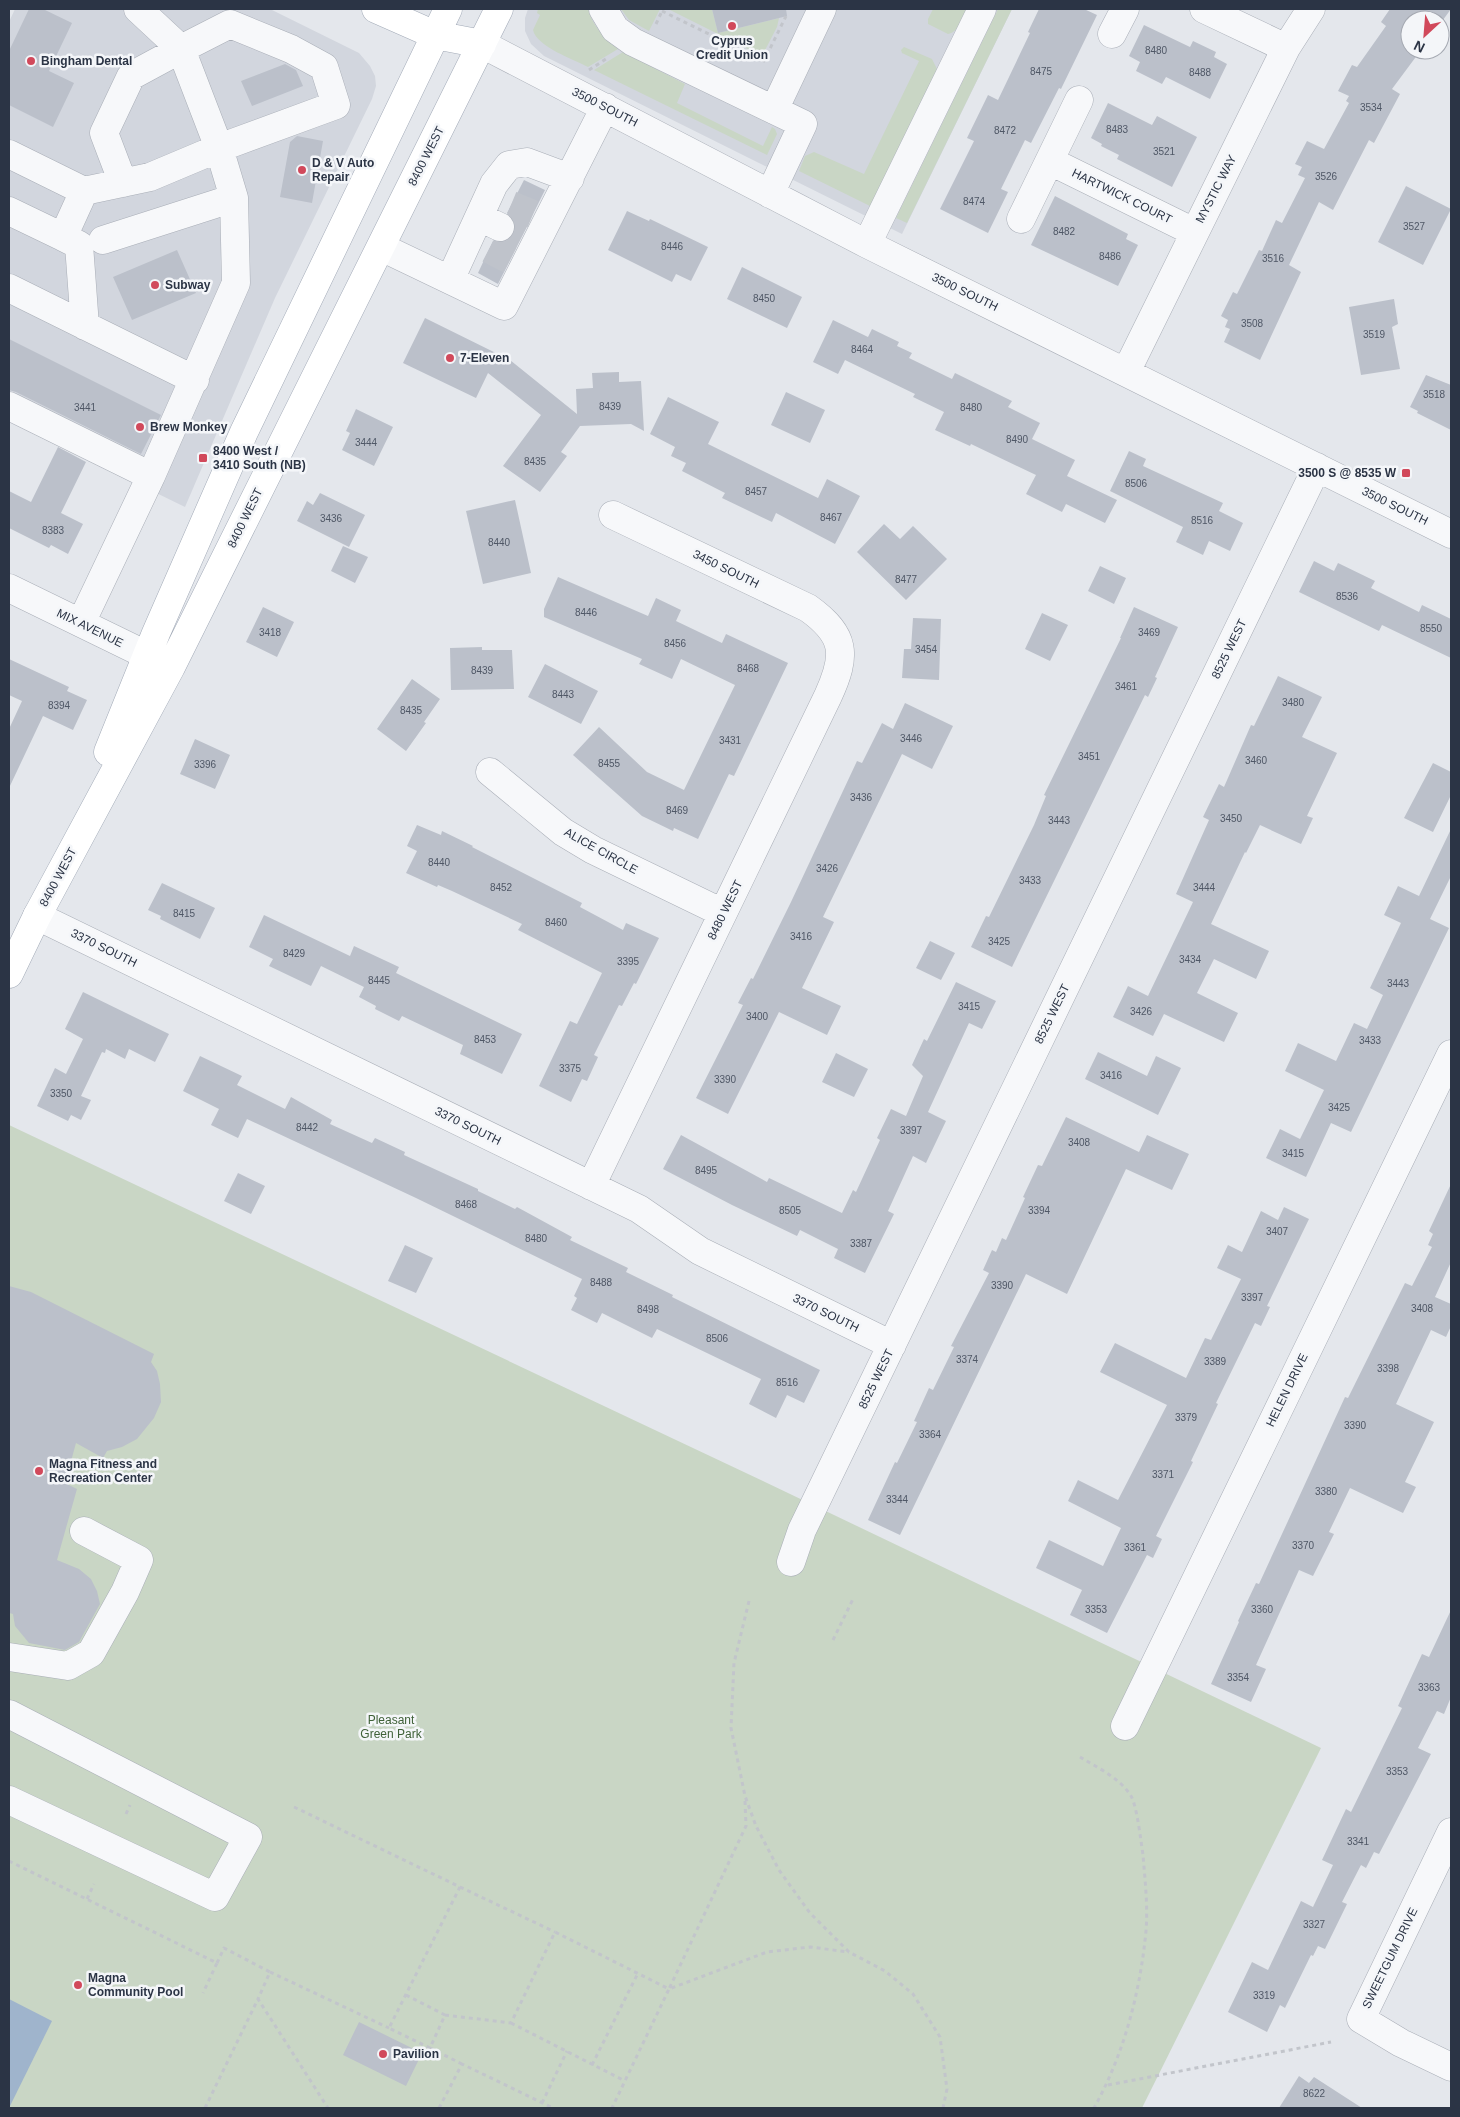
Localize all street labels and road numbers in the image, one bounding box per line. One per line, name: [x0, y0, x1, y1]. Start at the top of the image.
street label: 3500 SOUTH: [570, 84, 640, 130]
street label: 8400 WEST: [405, 123, 447, 188]
street label: MYSTIC WAY: [1193, 153, 1239, 225]
street label: HARTWICK COURT: [1070, 166, 1175, 227]
street label: 3500 SOUTH: [930, 270, 1000, 314]
street label: 3500 SOUTH: [1360, 484, 1430, 528]
street label: 8400 WEST: [225, 485, 266, 550]
street label: 3450 SOUTH: [691, 547, 761, 591]
street label: MIX AVENUE: [54, 606, 126, 650]
street label: 8525 WEST: [1209, 616, 1250, 681]
street label: ALICE CIRCLE: [562, 825, 640, 877]
street label: 8400 WEST: [37, 845, 80, 909]
street label: 8480 WEST: [705, 877, 746, 942]
street label: 3370 SOUTH: [69, 926, 139, 970]
street label: 8525 WEST: [1032, 981, 1073, 1046]
street label: 3370 SOUTH: [433, 1104, 503, 1148]
street label: 3370 SOUTH: [791, 1291, 861, 1335]
street label: 8525 WEST: [856, 1346, 897, 1411]
street label: HELEN DRIVE: [1263, 1351, 1311, 1429]
street label: SWEETGUM DRIVE: [1359, 1905, 1421, 2011]

